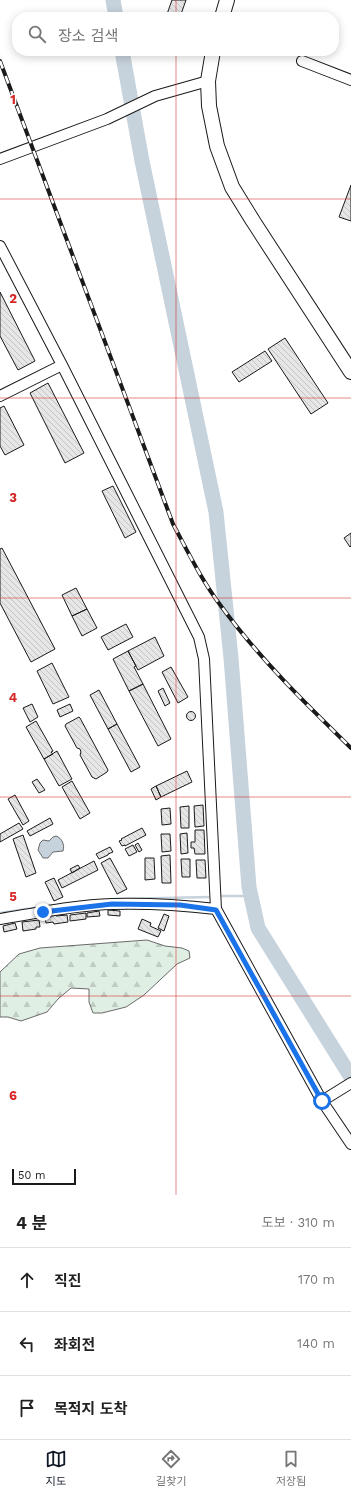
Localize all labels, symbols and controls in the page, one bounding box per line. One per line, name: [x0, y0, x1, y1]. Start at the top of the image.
search box: [12, 12, 339, 56]
icon: search: [26, 23, 48, 45]
text: 장소 검색: [58, 27, 118, 45]
text: 1: [10, 92, 16, 107]
text: 2: [9, 291, 17, 306]
text: 3: [9, 490, 17, 505]
text: 4: [9, 690, 18, 705]
text: 5: [9, 889, 17, 904]
route end: [34, 903, 52, 921]
text: 6: [9, 1088, 17, 1103]
route start: [313, 1092, 331, 1110]
scale bar: [12, 1167, 76, 1186]
text: 50 m: [18, 1169, 45, 1182]
text: 4 분: [16, 1213, 47, 1233]
text: 도보 · 310 m: [262, 1215, 335, 1230]
icon: ahead: [16, 1269, 38, 1291]
text: 직진: [54, 1272, 82, 1290]
text: 170 m: [298, 1272, 335, 1287]
icon: left: [16, 1333, 38, 1355]
text: 좌회전: [54, 1336, 95, 1354]
text: 140 m: [297, 1336, 335, 1351]
icon: arrive: [16, 1397, 38, 1419]
text: 목적지 도착: [54, 1400, 127, 1418]
tab: 지도: [45, 1448, 67, 1488]
tab: 길찾기: [156, 1448, 186, 1488]
tab: 저장됨: [276, 1448, 306, 1488]

